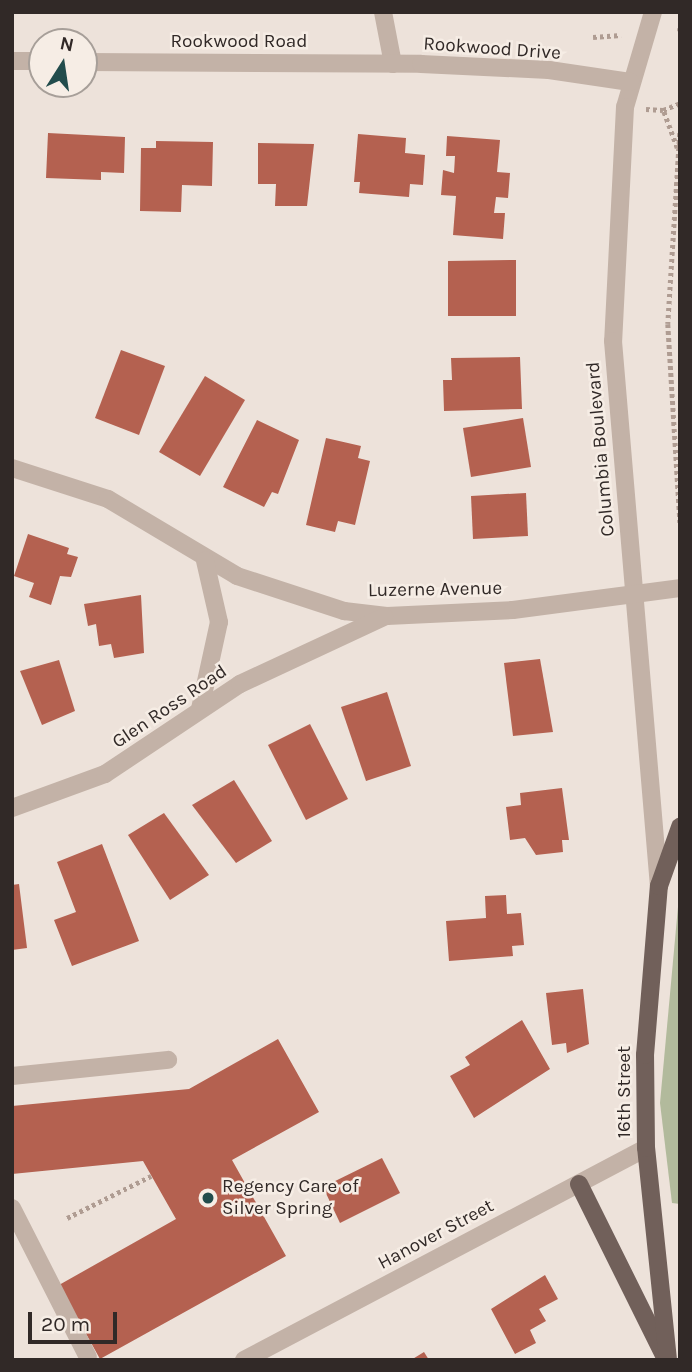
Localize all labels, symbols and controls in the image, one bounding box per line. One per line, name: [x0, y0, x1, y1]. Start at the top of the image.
north arrow: [28, 28, 98, 98]
street label: Rookwood Road: [170, 31, 308, 53]
text: N: [58, 32, 76, 57]
street label: Rookwood Drive: [422, 33, 562, 65]
street label: Columbia Boulevard: [582, 361, 620, 537]
street label: Luzerne Avenue: [368, 577, 502, 603]
street label: Glen Ross Road: [108, 660, 232, 754]
street label: 16th Street: [614, 1046, 636, 1138]
place label: Regency Care of Silver Spring: [222, 1176, 359, 1220]
marker: Regency Care of Silver Spring: [200, 1190, 216, 1206]
street label: Hanover Street: [374, 1195, 498, 1275]
scale bar: [32, 1298, 121, 1342]
text: 20 m: [41, 1312, 90, 1336]

